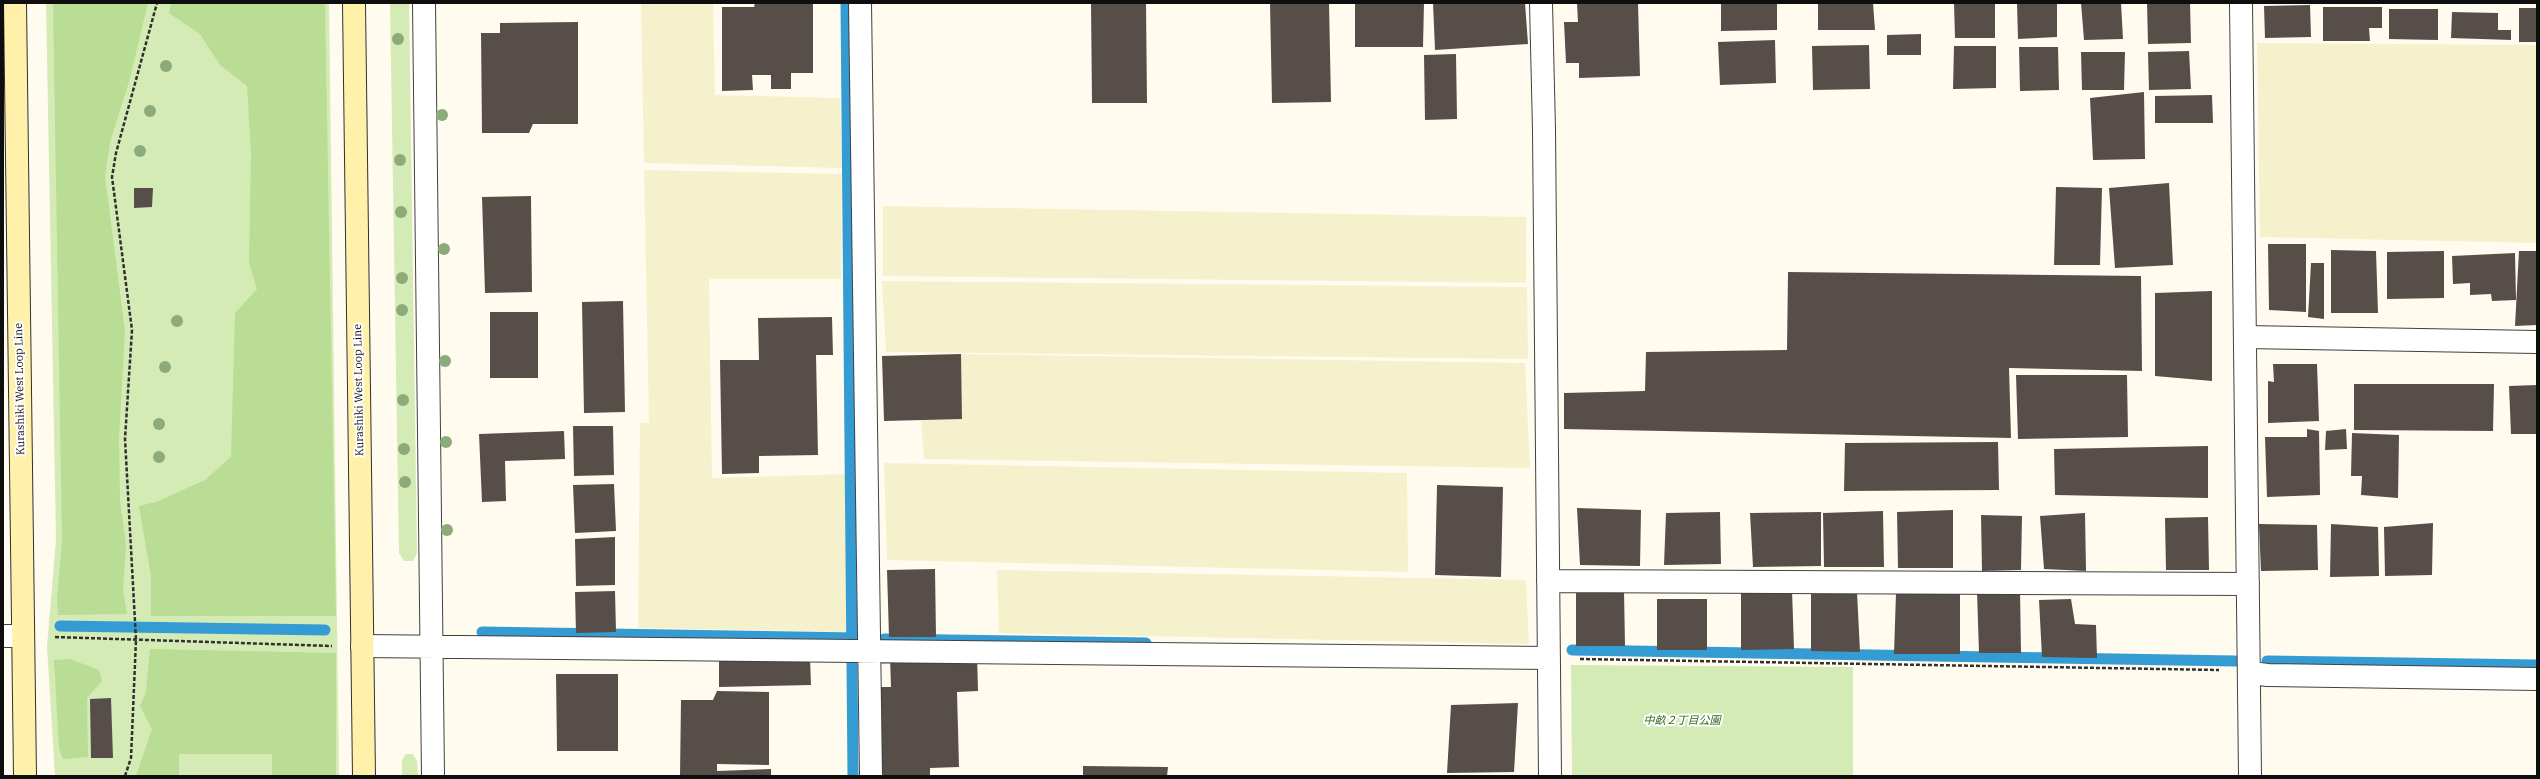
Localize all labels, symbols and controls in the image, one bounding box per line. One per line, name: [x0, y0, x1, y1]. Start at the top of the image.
street label: Kurashiki West Loop Line: [12, 323, 28, 455]
street label: Kurashiki West Loop Line: [351, 324, 367, 456]
park label: 中畝２丁目公園: [1644, 714, 1720, 728]

